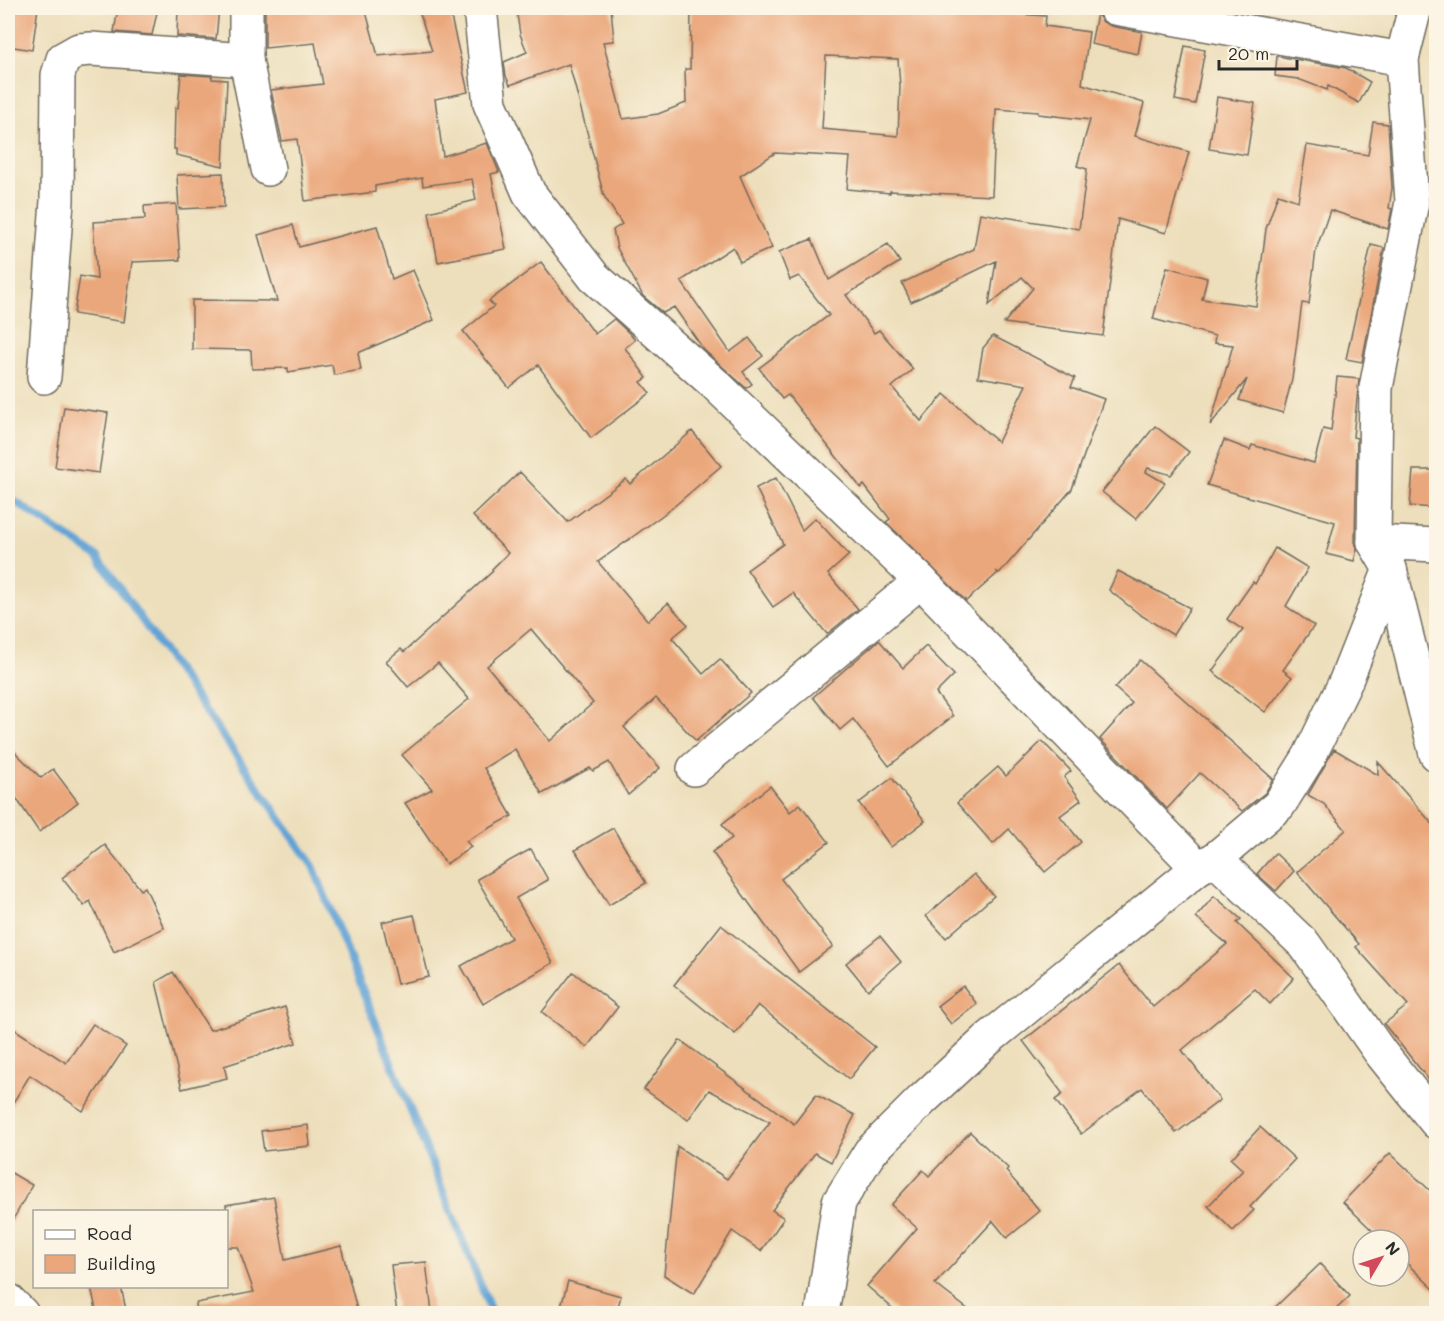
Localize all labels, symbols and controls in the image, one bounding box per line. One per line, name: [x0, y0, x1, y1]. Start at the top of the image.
scale bar: [1219, 33, 1297, 71]
text: 20 m: [1228, 41, 1269, 65]
legend: [33, 1210, 228, 1288]
text: Road: [87, 1221, 132, 1245]
north arrow: [1351, 1228, 1411, 1288]
text: N: [1381, 1237, 1405, 1260]
text: Building: [87, 1251, 155, 1275]

